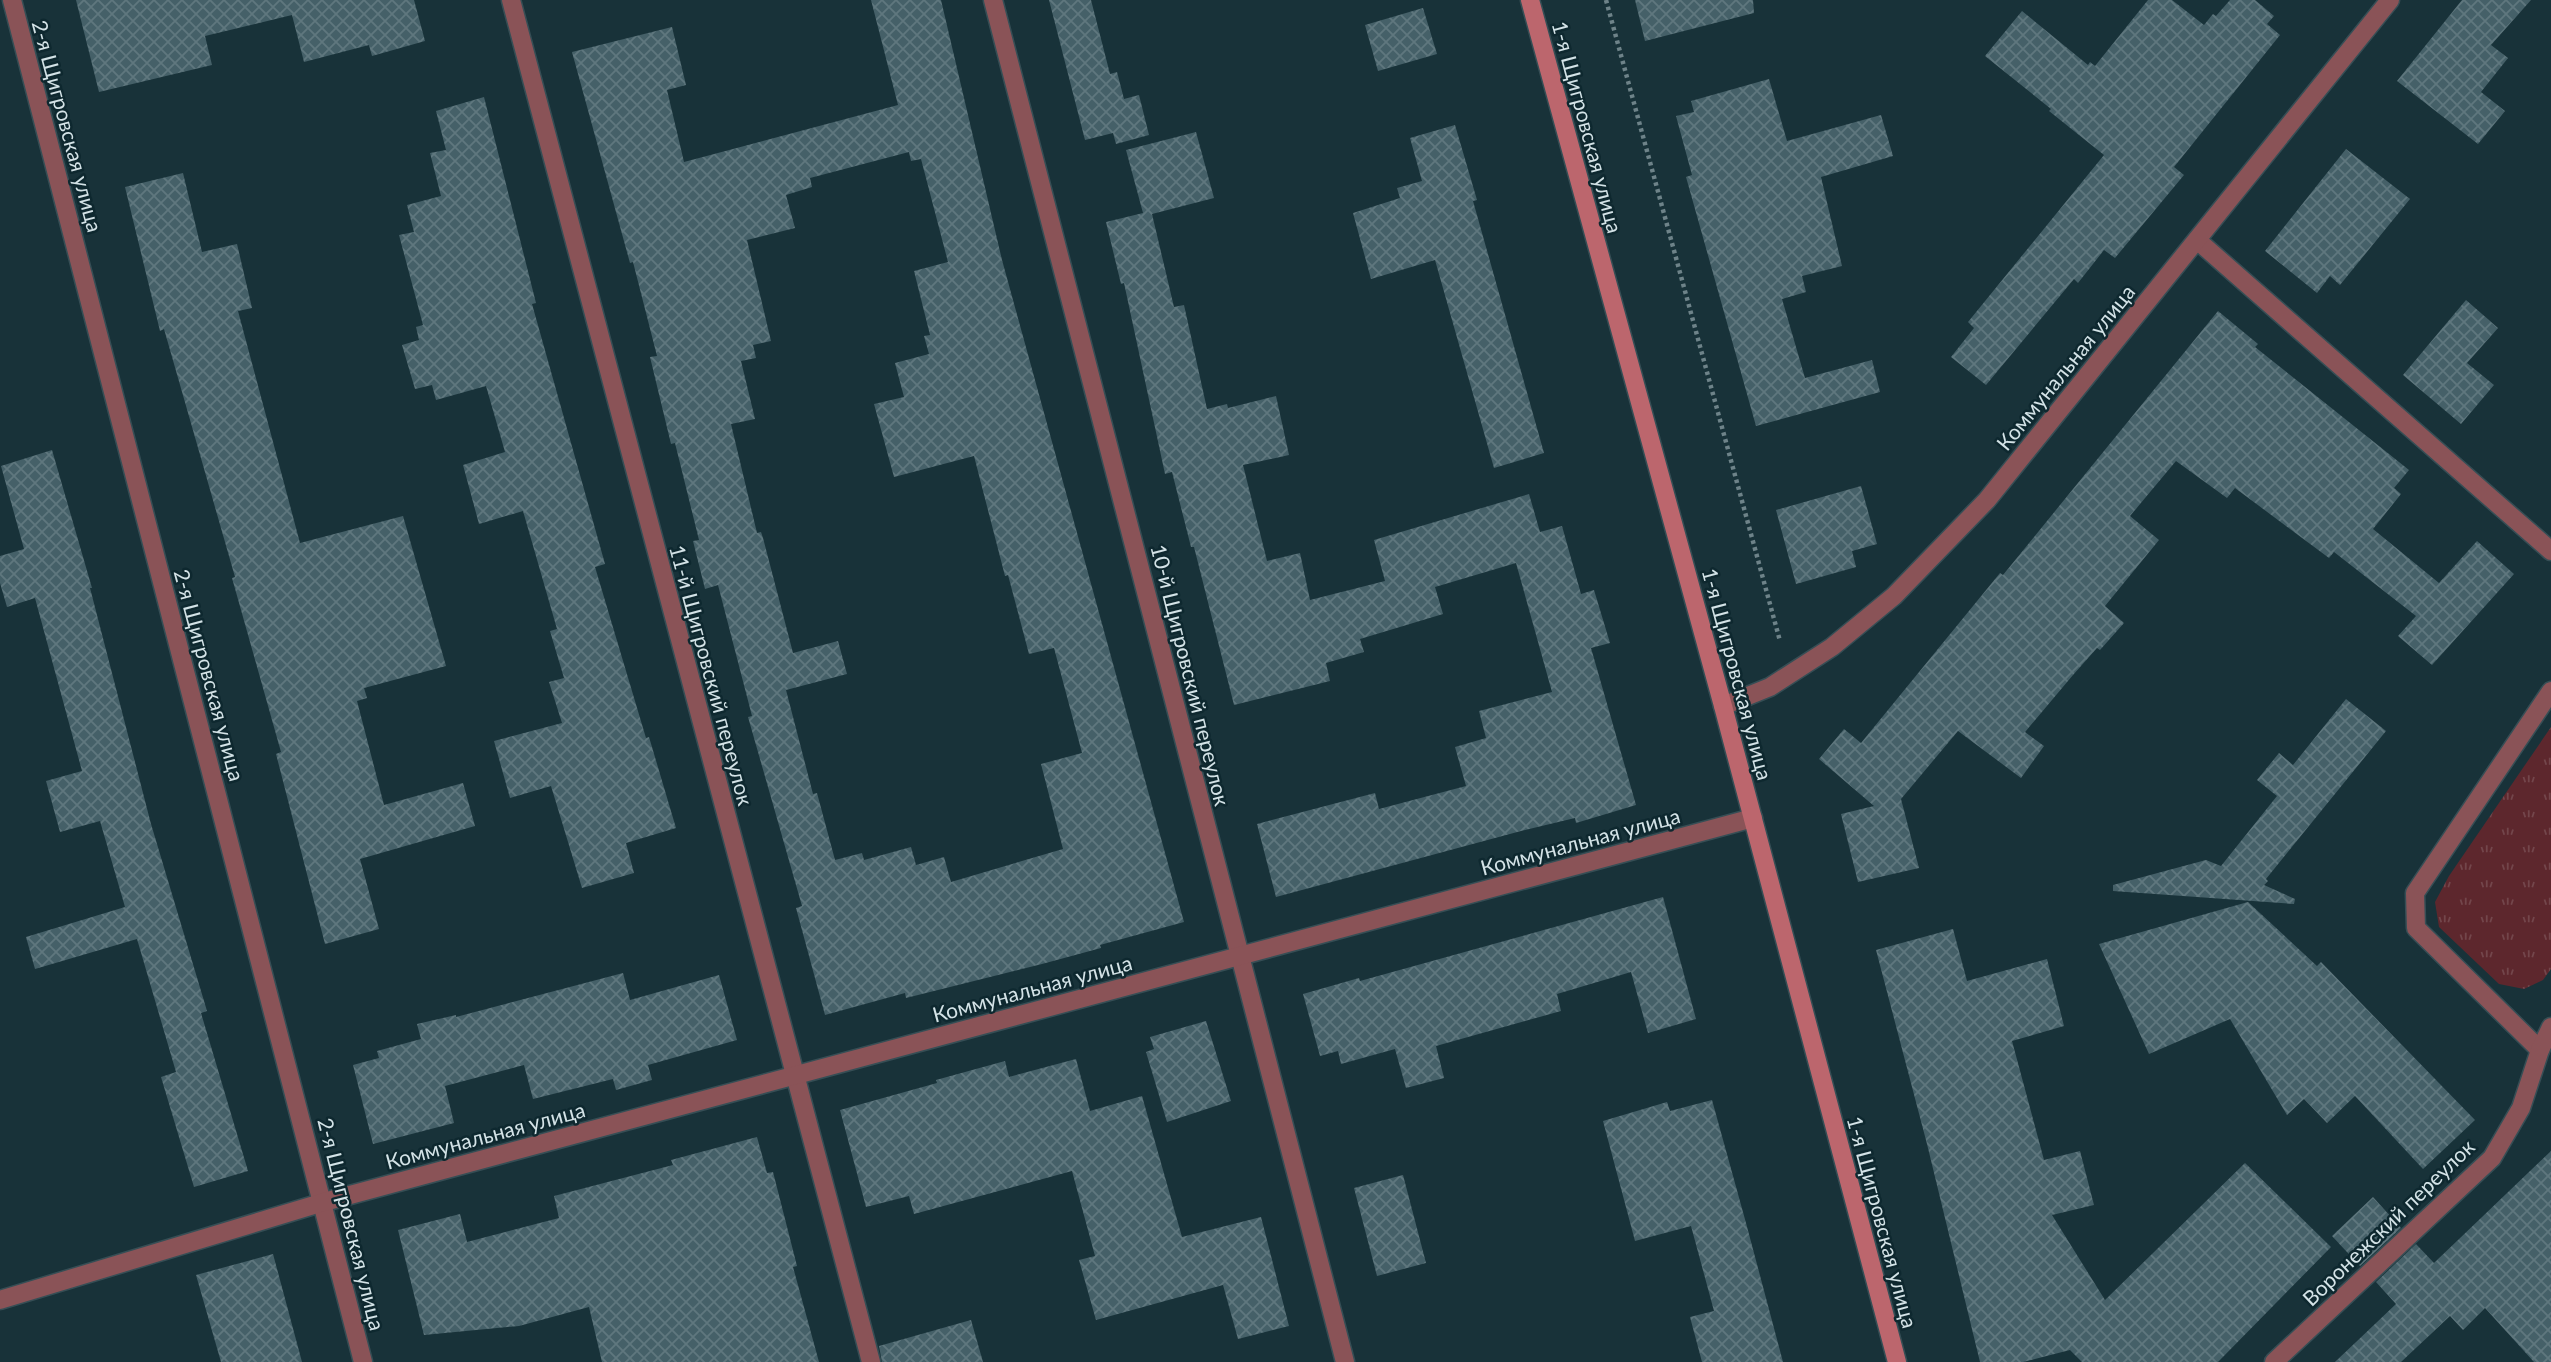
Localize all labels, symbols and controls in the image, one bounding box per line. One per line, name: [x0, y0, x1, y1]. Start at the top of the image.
street label: 2-я Щигровская улица: [28, 17, 108, 235]
street label: 1-я Щигровская улица: [1548, 18, 1628, 236]
street label: Коммунальная улица: [1991, 279, 2139, 455]
street label: 11-й Щигровский переулок: [665, 542, 759, 808]
street label: 10-й Щигровский переулок: [1146, 542, 1236, 808]
street label: 1-я Щигровская улица: [1698, 565, 1778, 783]
street label: 2-я Щигровская улица: [170, 566, 250, 784]
street label: Коммунальная улица: [1477, 802, 1683, 880]
street label: Коммунальная улица: [929, 949, 1135, 1027]
street label: Коммунальная улица: [382, 1096, 588, 1174]
street label: 1-я Щигровская улица: [1843, 1113, 1923, 1331]
street label: 2-я Щигровская улица: [313, 1115, 391, 1333]
street label: Воронежский переулок: [2297, 1133, 2479, 1310]

